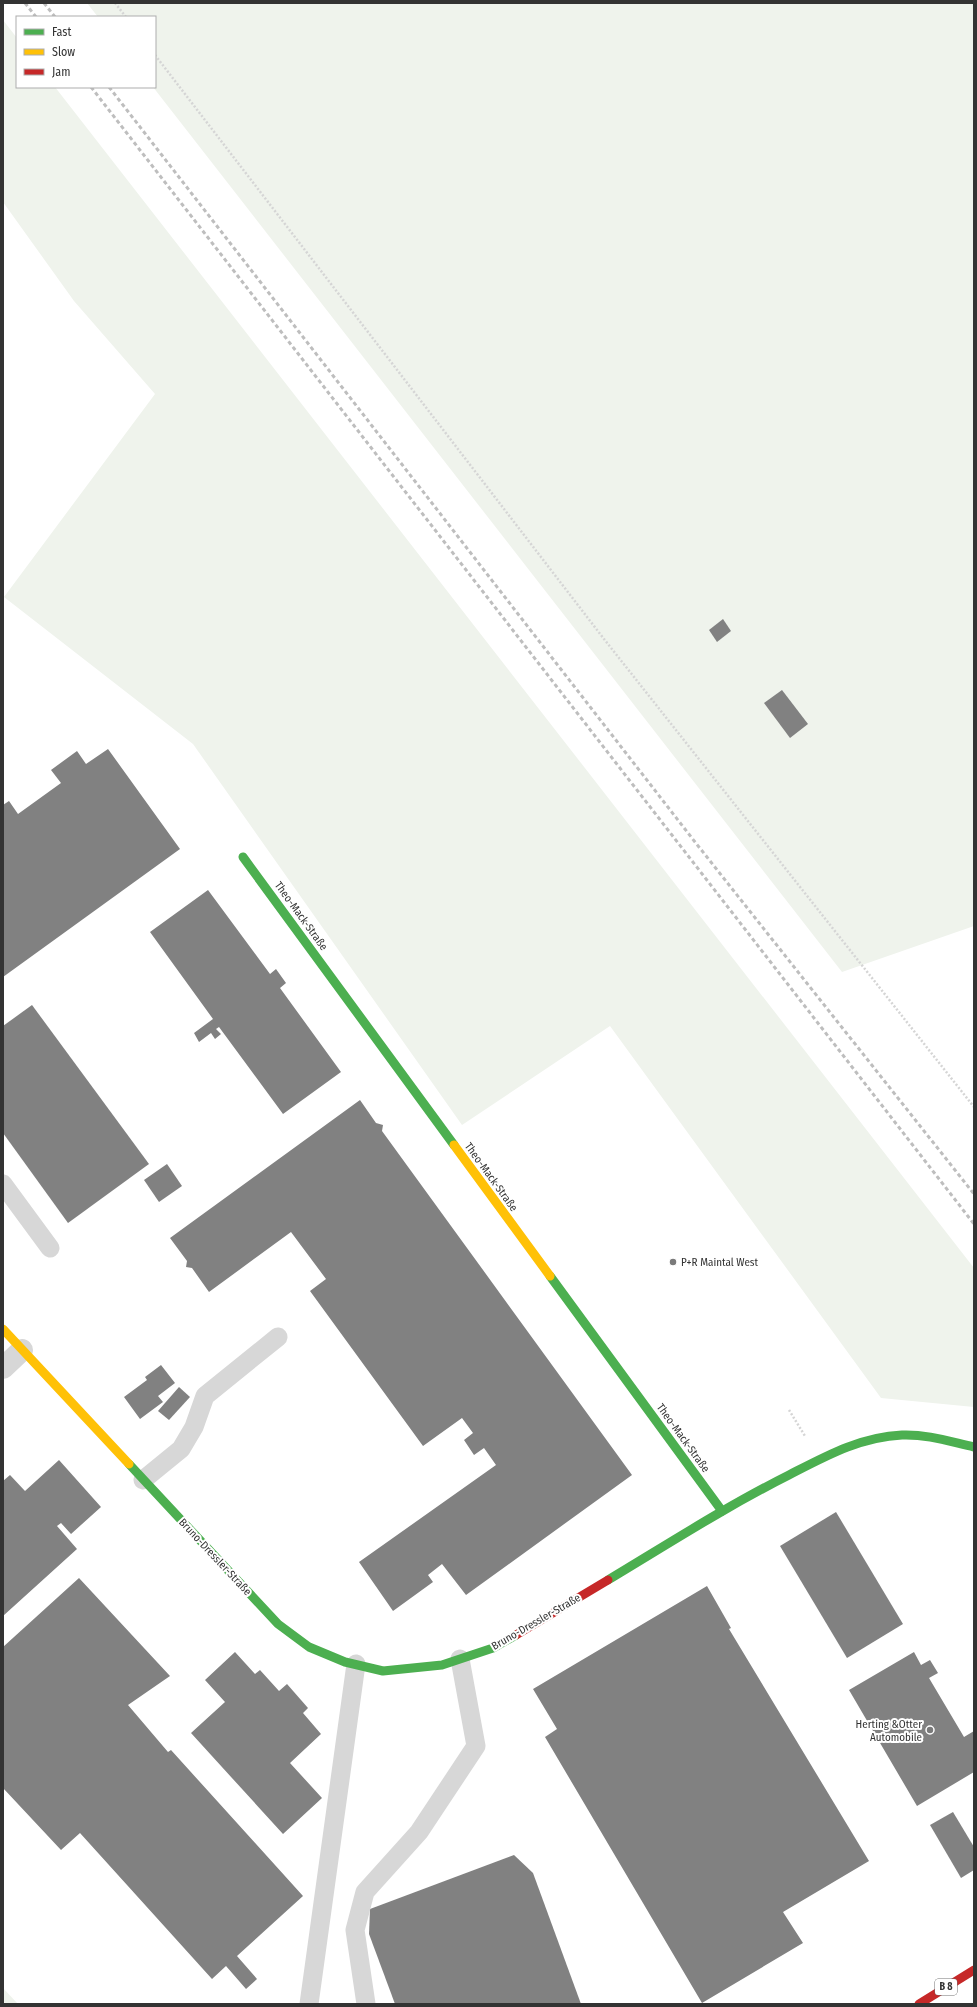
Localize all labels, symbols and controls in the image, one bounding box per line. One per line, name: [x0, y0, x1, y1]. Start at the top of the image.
legend: [16, 16, 156, 88]
text: Fast: [52, 25, 71, 39]
text: Slow: [52, 45, 75, 59]
text: Jam: [52, 65, 70, 79]
street label: Theo-Mack-Straße: [272, 879, 330, 953]
street label: Theo-Mack-Straße: [462, 1140, 520, 1214]
place label: P+R Maintal West: [681, 1256, 759, 1269]
marker: P+R Maintal West: [668, 1257, 678, 1267]
street label: Theo-Mack-Straße: [654, 1401, 712, 1475]
street label: Bruno-Dressler-Straße: [176, 1516, 254, 1598]
street label: Bruno-Dressler-Straße: [489, 1591, 583, 1653]
place label: Herting &Otter Automobile: [856, 1718, 922, 1744]
marker: Herting &Otter Automobile: [925, 1725, 935, 1735]
road number: B 8: [935, 1979, 957, 1995]

